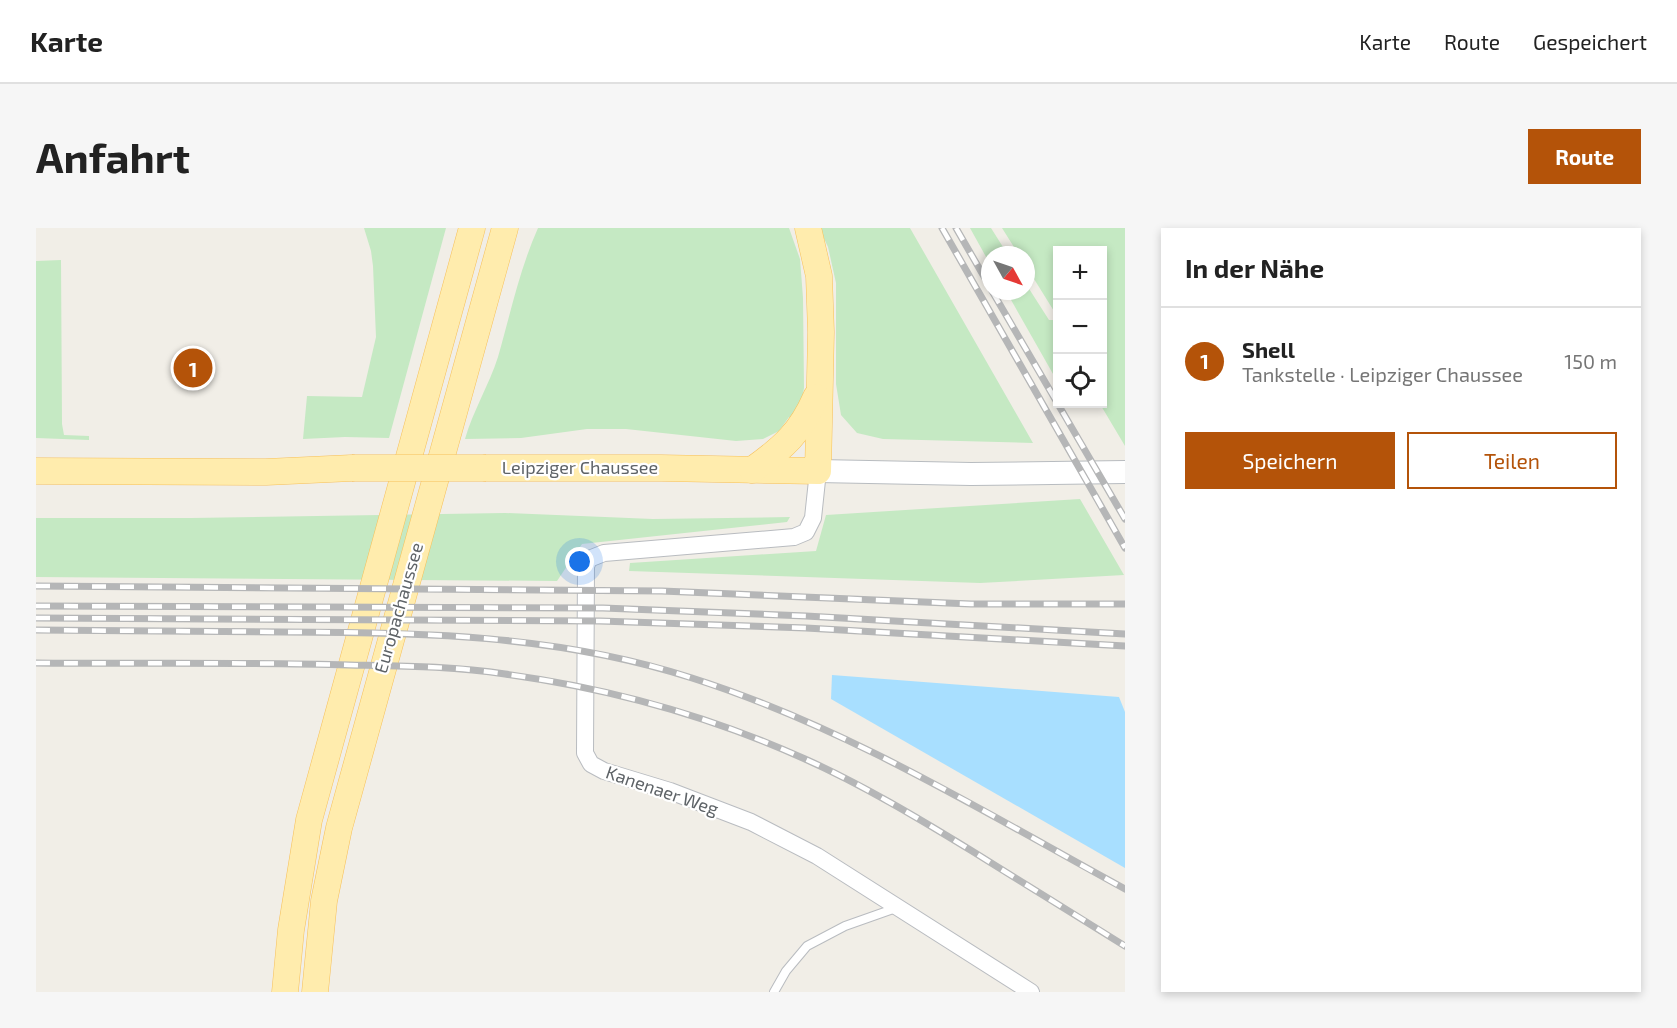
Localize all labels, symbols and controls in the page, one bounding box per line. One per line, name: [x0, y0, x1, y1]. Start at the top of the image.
text: Karte: [30, 24, 103, 58]
text: Karte: [1359, 29, 1411, 54]
text: Route: [1444, 29, 1500, 54]
text: Gespeichert: [1533, 29, 1647, 54]
button: Route: [1528, 129, 1641, 184]
text: Anfahrt: [36, 131, 190, 181]
north arrow: [981, 246, 1035, 300]
map controls: [1053, 246, 1107, 408]
button: +: [1053, 246, 1107, 300]
text: In der Nähe: [1185, 252, 1324, 283]
button: −: [1053, 300, 1107, 354]
text: Shell: [1242, 336, 1295, 362]
pin: 1: [174, 346, 212, 390]
text: 1: [1200, 349, 1209, 373]
text: 150 m: [1564, 349, 1617, 373]
button: locate: [1053, 354, 1107, 408]
text: Tankstelle · Leipziger Chaussee: [1242, 362, 1523, 386]
button: Speichern: [1185, 432, 1395, 489]
button: Teilen: [1407, 432, 1617, 489]
street label: Leipziger Chaussee: [502, 456, 658, 478]
street label: Europachaussee: [369, 540, 427, 676]
your location: [565, 547, 594, 576]
street label: Kanenaer Weg: [603, 760, 722, 820]

